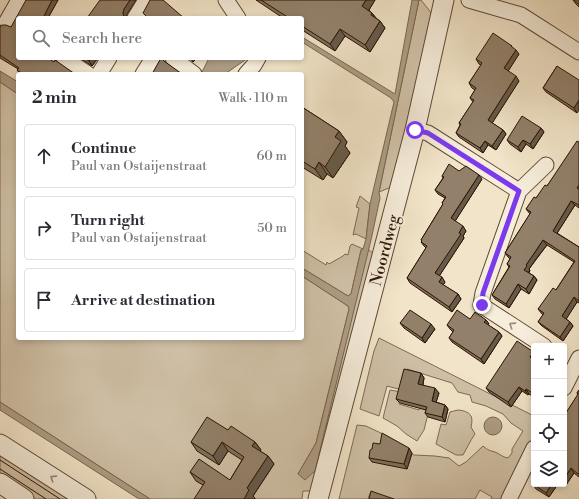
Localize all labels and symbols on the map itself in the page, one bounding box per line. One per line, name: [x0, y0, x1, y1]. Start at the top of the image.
route start: [406, 121, 424, 139]
street label: Noordweg: [366, 212, 404, 288]
route end: [473, 296, 491, 314]
one-way arrow: [509, 322, 516, 329]
one-way arrow: [50, 475, 57, 483]

